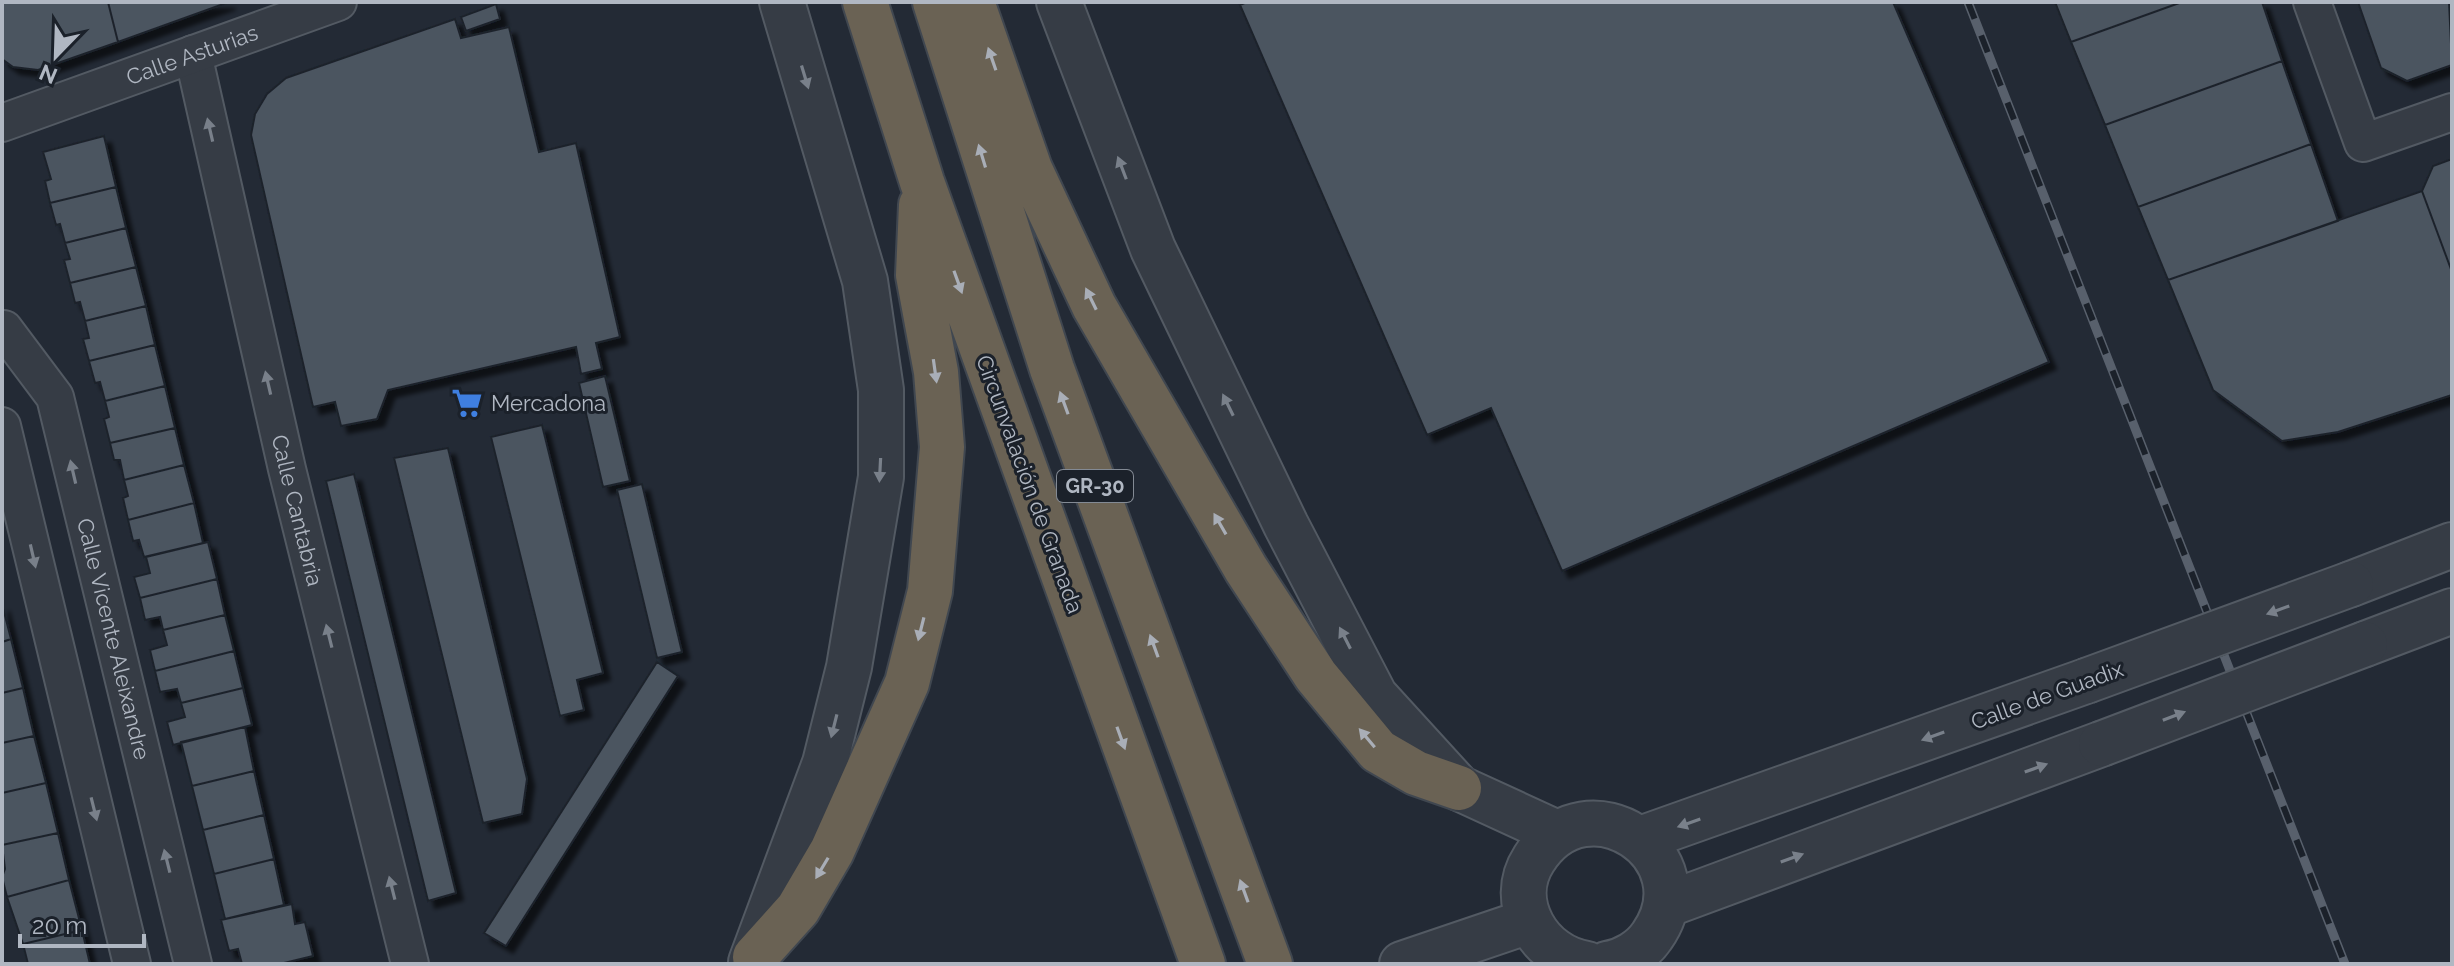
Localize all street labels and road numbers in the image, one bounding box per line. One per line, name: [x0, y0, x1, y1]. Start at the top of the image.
street label: Calle Asturias: [123, 19, 261, 90]
street label: Circunvalación de Granada: [971, 351, 1089, 617]
street label: Calle Cantabria: [267, 432, 329, 589]
road number: GR-30: [1057, 470, 1133, 502]
street label: Calle Vicente Aleixandre: [72, 516, 156, 762]
street label: Calle de Guadix: [1967, 655, 2127, 735]

